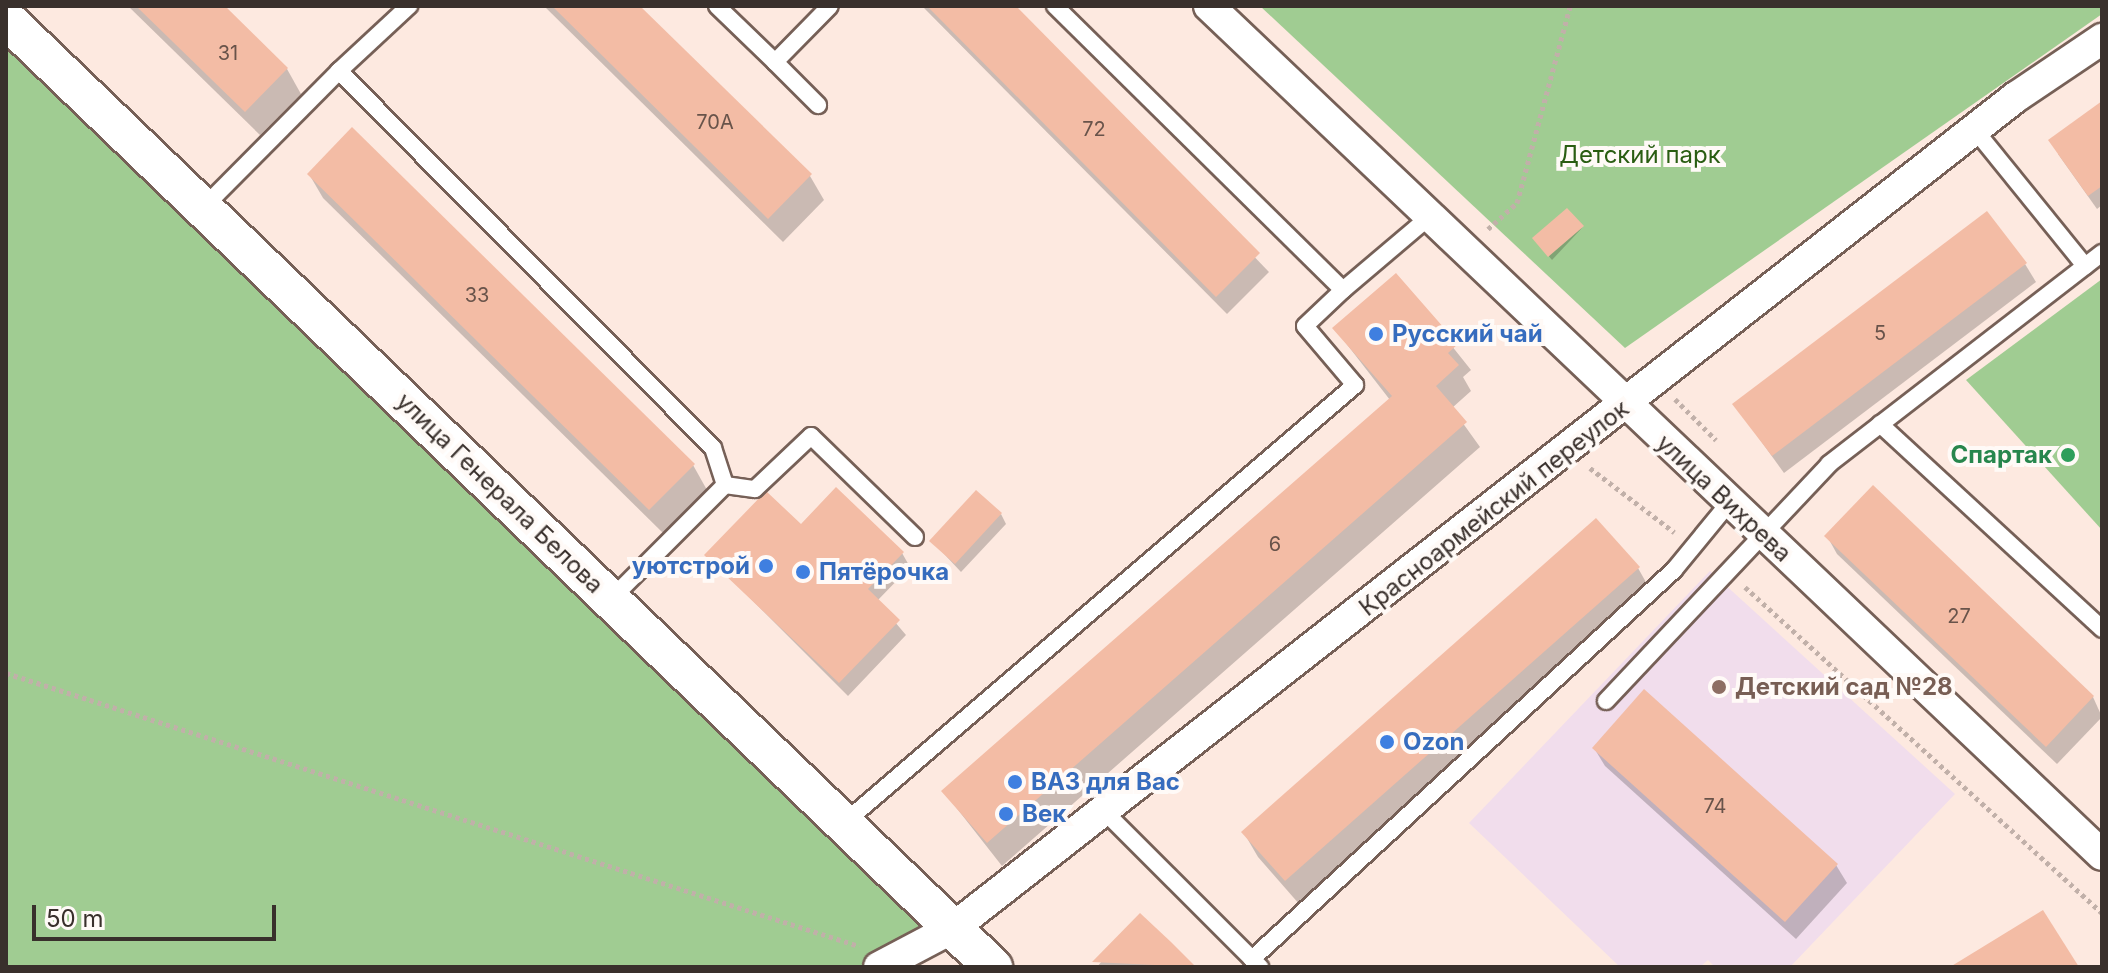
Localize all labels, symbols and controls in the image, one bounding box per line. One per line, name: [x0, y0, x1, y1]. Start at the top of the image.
house number: 31: [218, 41, 238, 65]
house number: 70А: [696, 110, 734, 134]
house number: 72: [1082, 117, 1106, 141]
park label: Детский парк: [1559, 141, 1721, 169]
house number: 33: [465, 283, 489, 307]
place label: Русский чай: [1392, 320, 1543, 348]
house number: 5: [1874, 321, 1886, 345]
marker: Русский чай: [1367, 325, 1385, 343]
street label: улица Генерала Белова: [391, 387, 609, 599]
street label: Красноармейский переулок: [1354, 394, 1634, 622]
street label: улица Вихрева: [1651, 428, 1797, 568]
place label: Спартак: [1951, 441, 2052, 469]
marker: Спартак: [2059, 446, 2077, 464]
house number: 6: [1269, 532, 1281, 556]
place label: уютстрой: [632, 552, 750, 580]
marker: уютстрой: [757, 557, 775, 575]
place label: Пятёрочка: [819, 558, 949, 586]
marker: Пятёрочка: [794, 563, 812, 581]
house number: 27: [1947, 604, 1971, 628]
place label: Детский сад №28: [1735, 673, 1953, 701]
marker: Детский сад №28: [1710, 678, 1728, 696]
place label: Ozon: [1403, 728, 1464, 756]
marker: Ozon: [1378, 733, 1396, 751]
place label: ВАЗ для Вас: [1031, 768, 1180, 796]
marker: ВАЗ для Вас: [1006, 773, 1024, 791]
house number: 74: [1703, 794, 1727, 818]
place label: Век: [1022, 800, 1066, 828]
marker: Век: [997, 805, 1015, 823]
scale bar: [36, 889, 280, 939]
text: 50 m: [46, 904, 104, 933]

